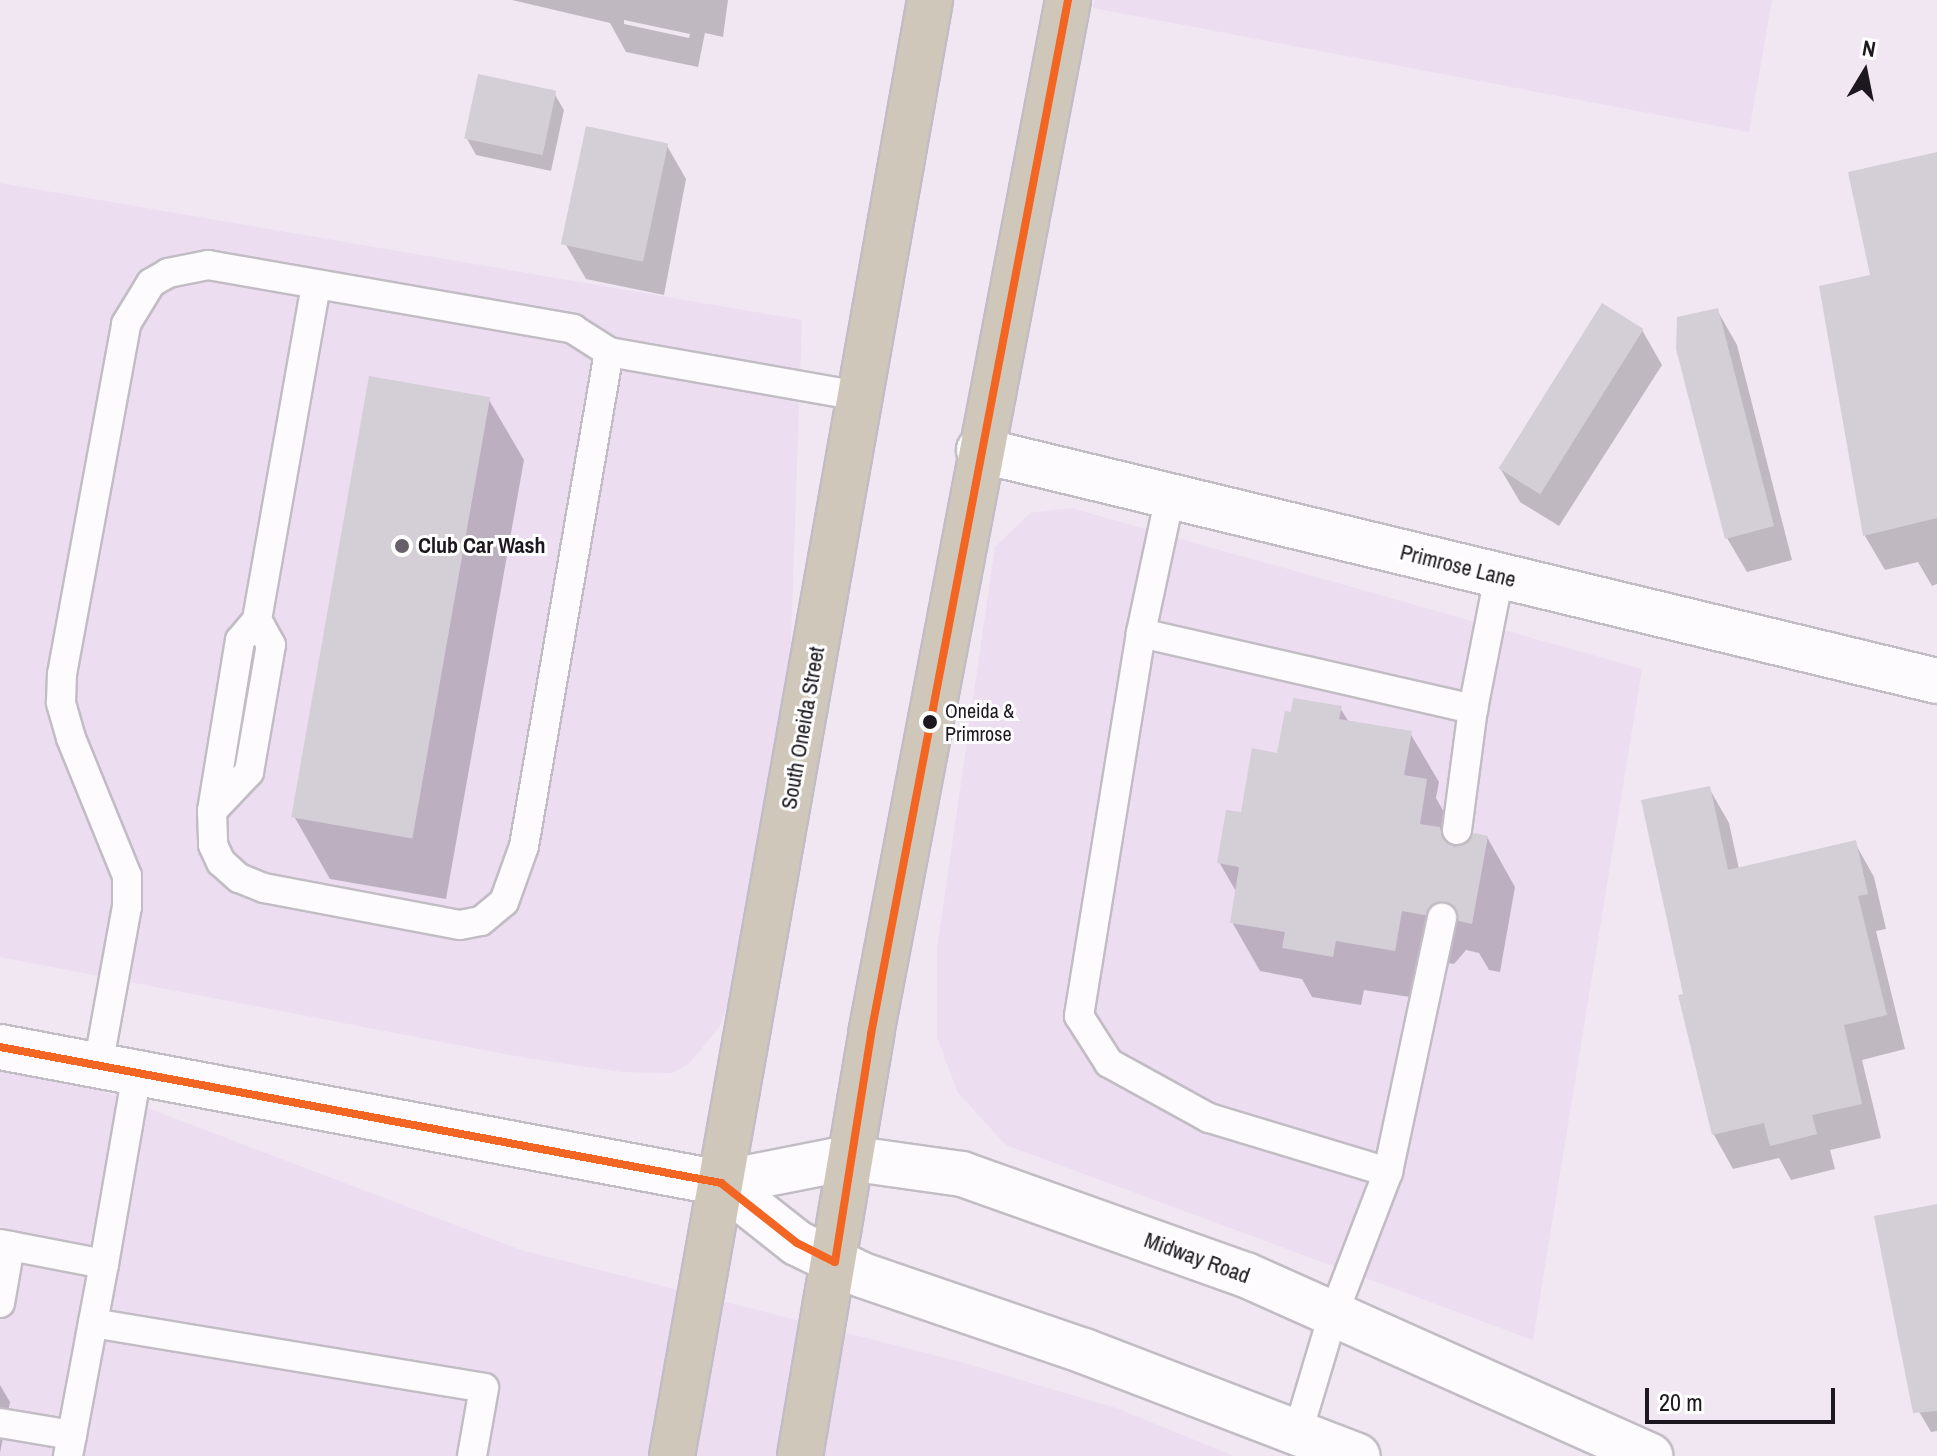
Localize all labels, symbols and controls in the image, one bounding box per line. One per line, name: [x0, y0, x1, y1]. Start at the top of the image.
north arrow: [1825, 32, 1905, 112]
text: N: [1860, 32, 1878, 64]
place label: Club Car Wash: [418, 533, 546, 559]
marker: Club Car Wash: [393, 537, 411, 555]
street label: Primrose Lane: [1397, 539, 1519, 593]
street label: South Oneida Street: [776, 645, 830, 811]
place label: Oneida & Primrose: [945, 698, 1014, 745]
marker: Oneida & Primrose: [922, 714, 938, 730]
street label: Midway Road: [1141, 1227, 1253, 1289]
scale bar: [1649, 1372, 1839, 1422]
text: 20 m: [1659, 1386, 1703, 1418]

